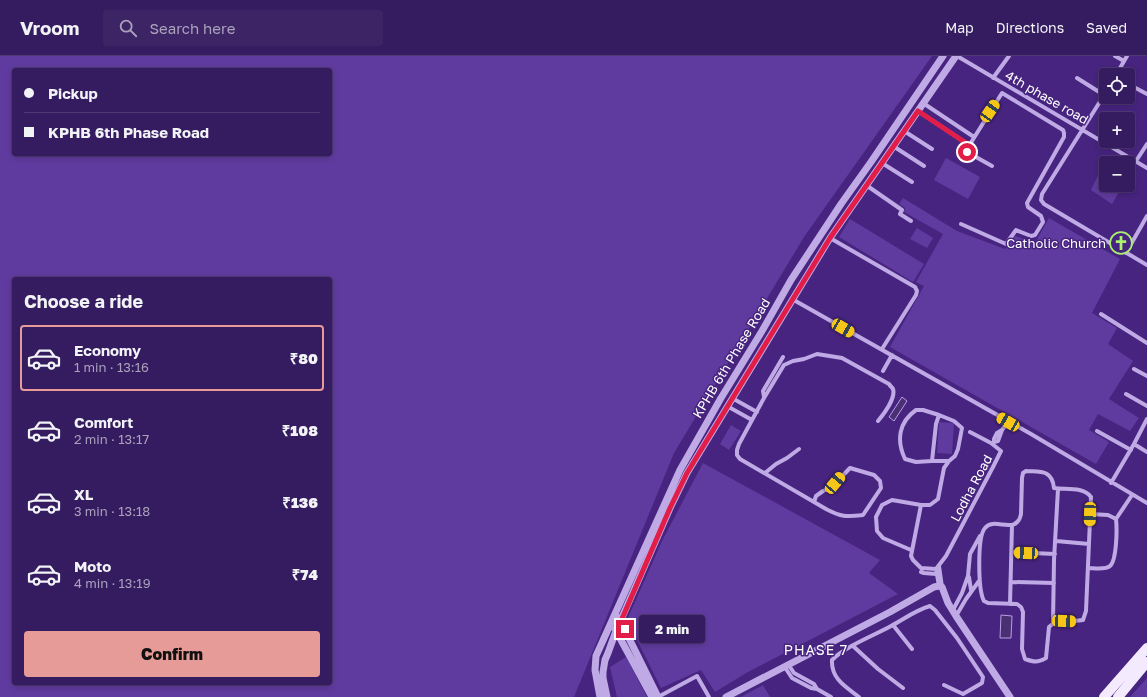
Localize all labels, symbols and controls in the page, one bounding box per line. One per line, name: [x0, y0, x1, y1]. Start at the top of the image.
search box: [103, 10, 383, 46]
text: Vroom: [20, 16, 79, 39]
icon: search: [117, 17, 139, 39]
text: Search here: [149, 19, 235, 37]
text: Map: [945, 19, 974, 36]
text: Directions: [996, 19, 1064, 36]
text: Saved: [1086, 19, 1127, 36]
street label: 4th phase road: [1003, 67, 1091, 127]
map controls: [1099, 68, 1135, 192]
button: locate: [1099, 68, 1135, 104]
text: Pickup: [48, 84, 98, 102]
car: [978, 98, 1002, 124]
button: +: [1099, 112, 1135, 148]
text: KPHB 6th Phase Road: [48, 123, 209, 141]
route start: [958, 143, 976, 161]
button: −: [1099, 156, 1135, 192]
church icon: Catholic Church: [1108, 230, 1134, 256]
place label: Catholic Church: [1006, 235, 1106, 251]
text: Choose a ride: [24, 290, 143, 312]
street label: KPHB 6th Phase Road: [689, 295, 773, 421]
car: [830, 317, 856, 339]
icon: car: [26, 340, 62, 376]
text: Economy: [74, 341, 141, 359]
text: ₹80: [290, 349, 318, 367]
text: 1 min · 13:16: [74, 359, 149, 375]
car: [995, 411, 1021, 433]
icon: car: [26, 412, 62, 448]
text: Comfort: [74, 413, 133, 431]
text: ₹108: [282, 421, 318, 439]
text: 2 min · 13:17: [74, 431, 149, 447]
street label: Lodha Road: [947, 452, 995, 524]
car: [823, 470, 847, 496]
icon: car: [26, 484, 62, 520]
text: XL: [74, 485, 93, 503]
text: ₹136: [282, 493, 318, 511]
car: [1084, 502, 1096, 526]
text: 3 min · 13:18: [74, 503, 150, 519]
car: [1014, 546, 1038, 560]
icon: car: [26, 556, 62, 592]
text: Moto: [74, 557, 111, 575]
text: ₹74: [292, 565, 318, 583]
text: 4 min · 13:19: [74, 575, 151, 591]
callout: 2 min: [639, 615, 705, 643]
car: [1052, 615, 1076, 627]
route end: [616, 620, 634, 638]
text: 2 min: [655, 621, 689, 637]
button: Confirm: [24, 631, 320, 677]
district label: PHASE 7: [784, 641, 848, 658]

